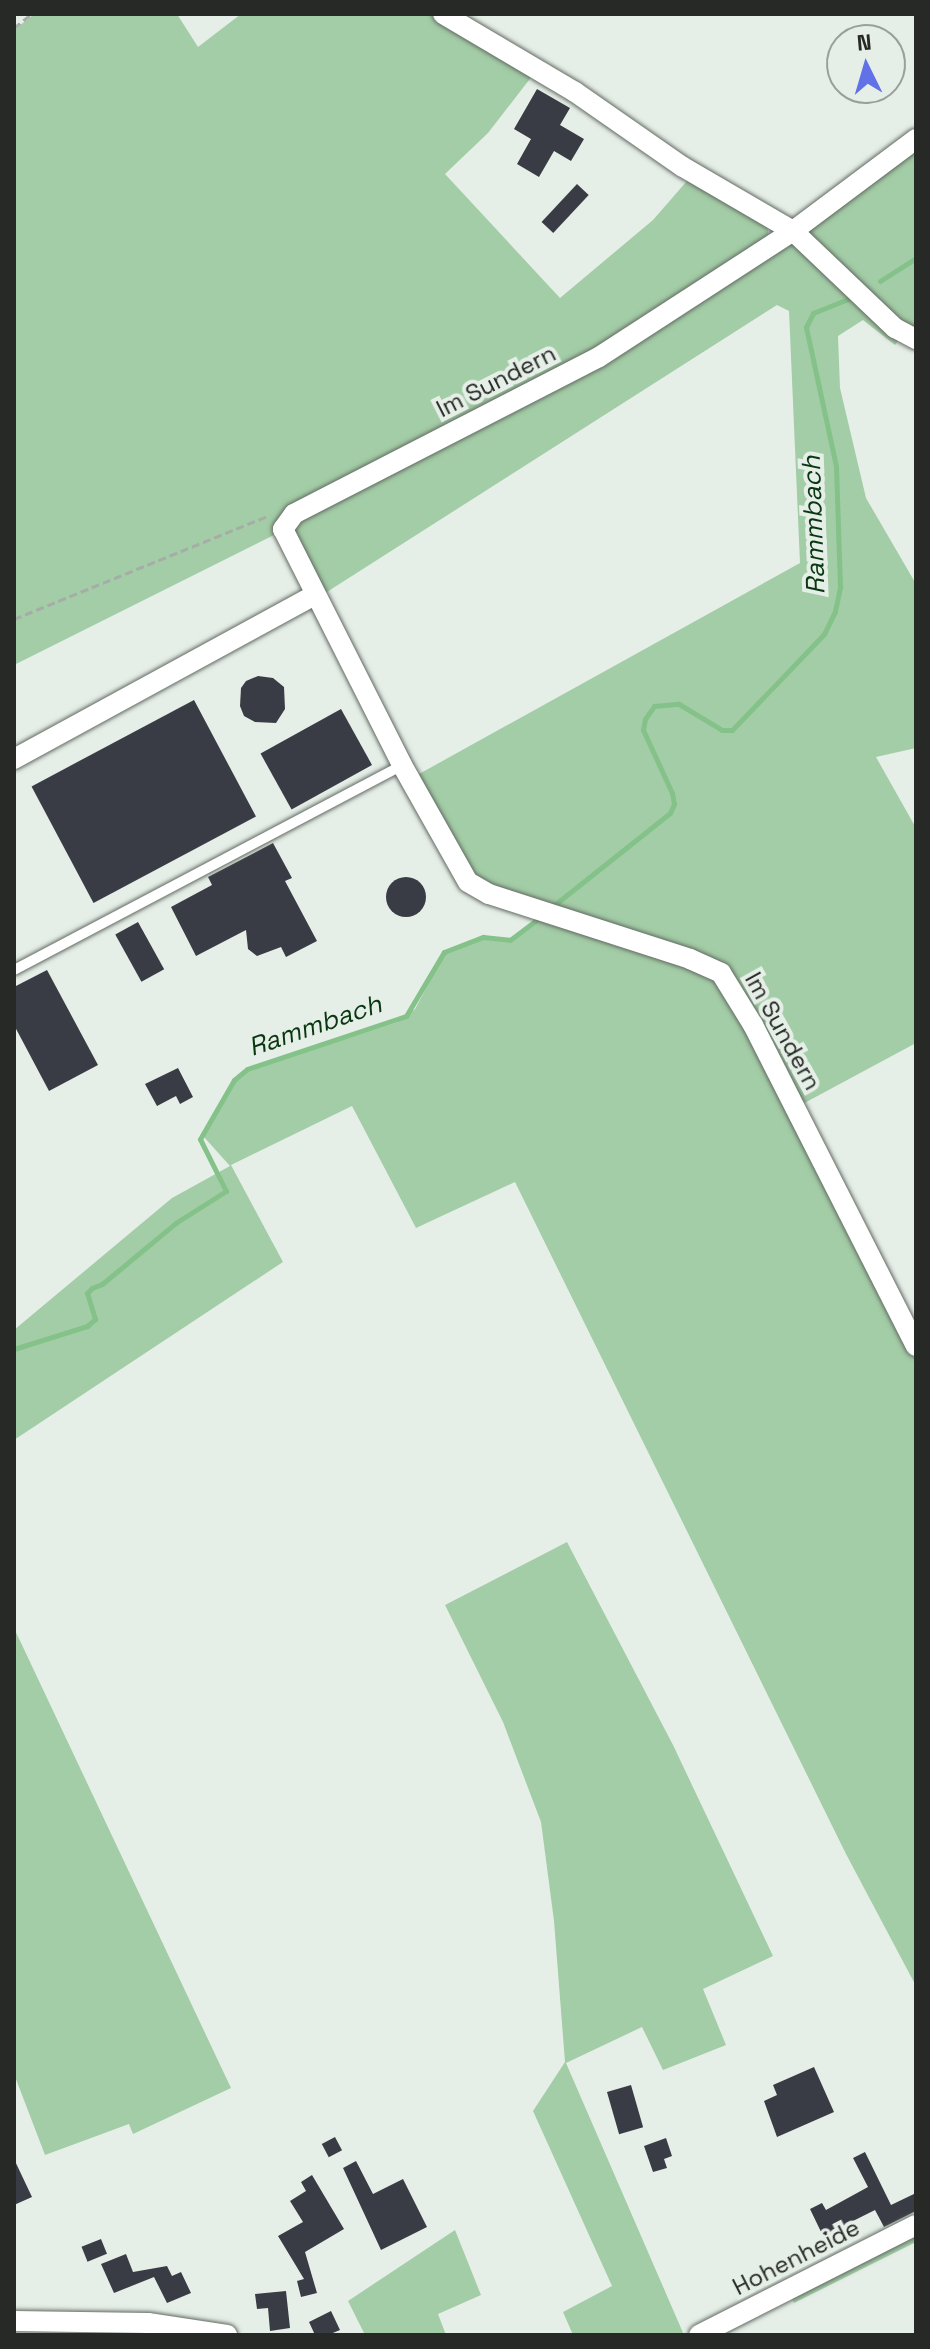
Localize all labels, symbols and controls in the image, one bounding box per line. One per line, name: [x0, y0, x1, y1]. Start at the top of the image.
north arrow: [826, 24, 906, 104]
text: N: [856, 27, 873, 57]
street label: Im Sundern: [431, 339, 561, 423]
water label: Rammbach: [796, 455, 832, 595]
street label: Im Sundern: [739, 967, 827, 1095]
water label: Rammbach: [244, 989, 386, 1063]
street label: Hohenheide: [728, 2213, 864, 2301]

